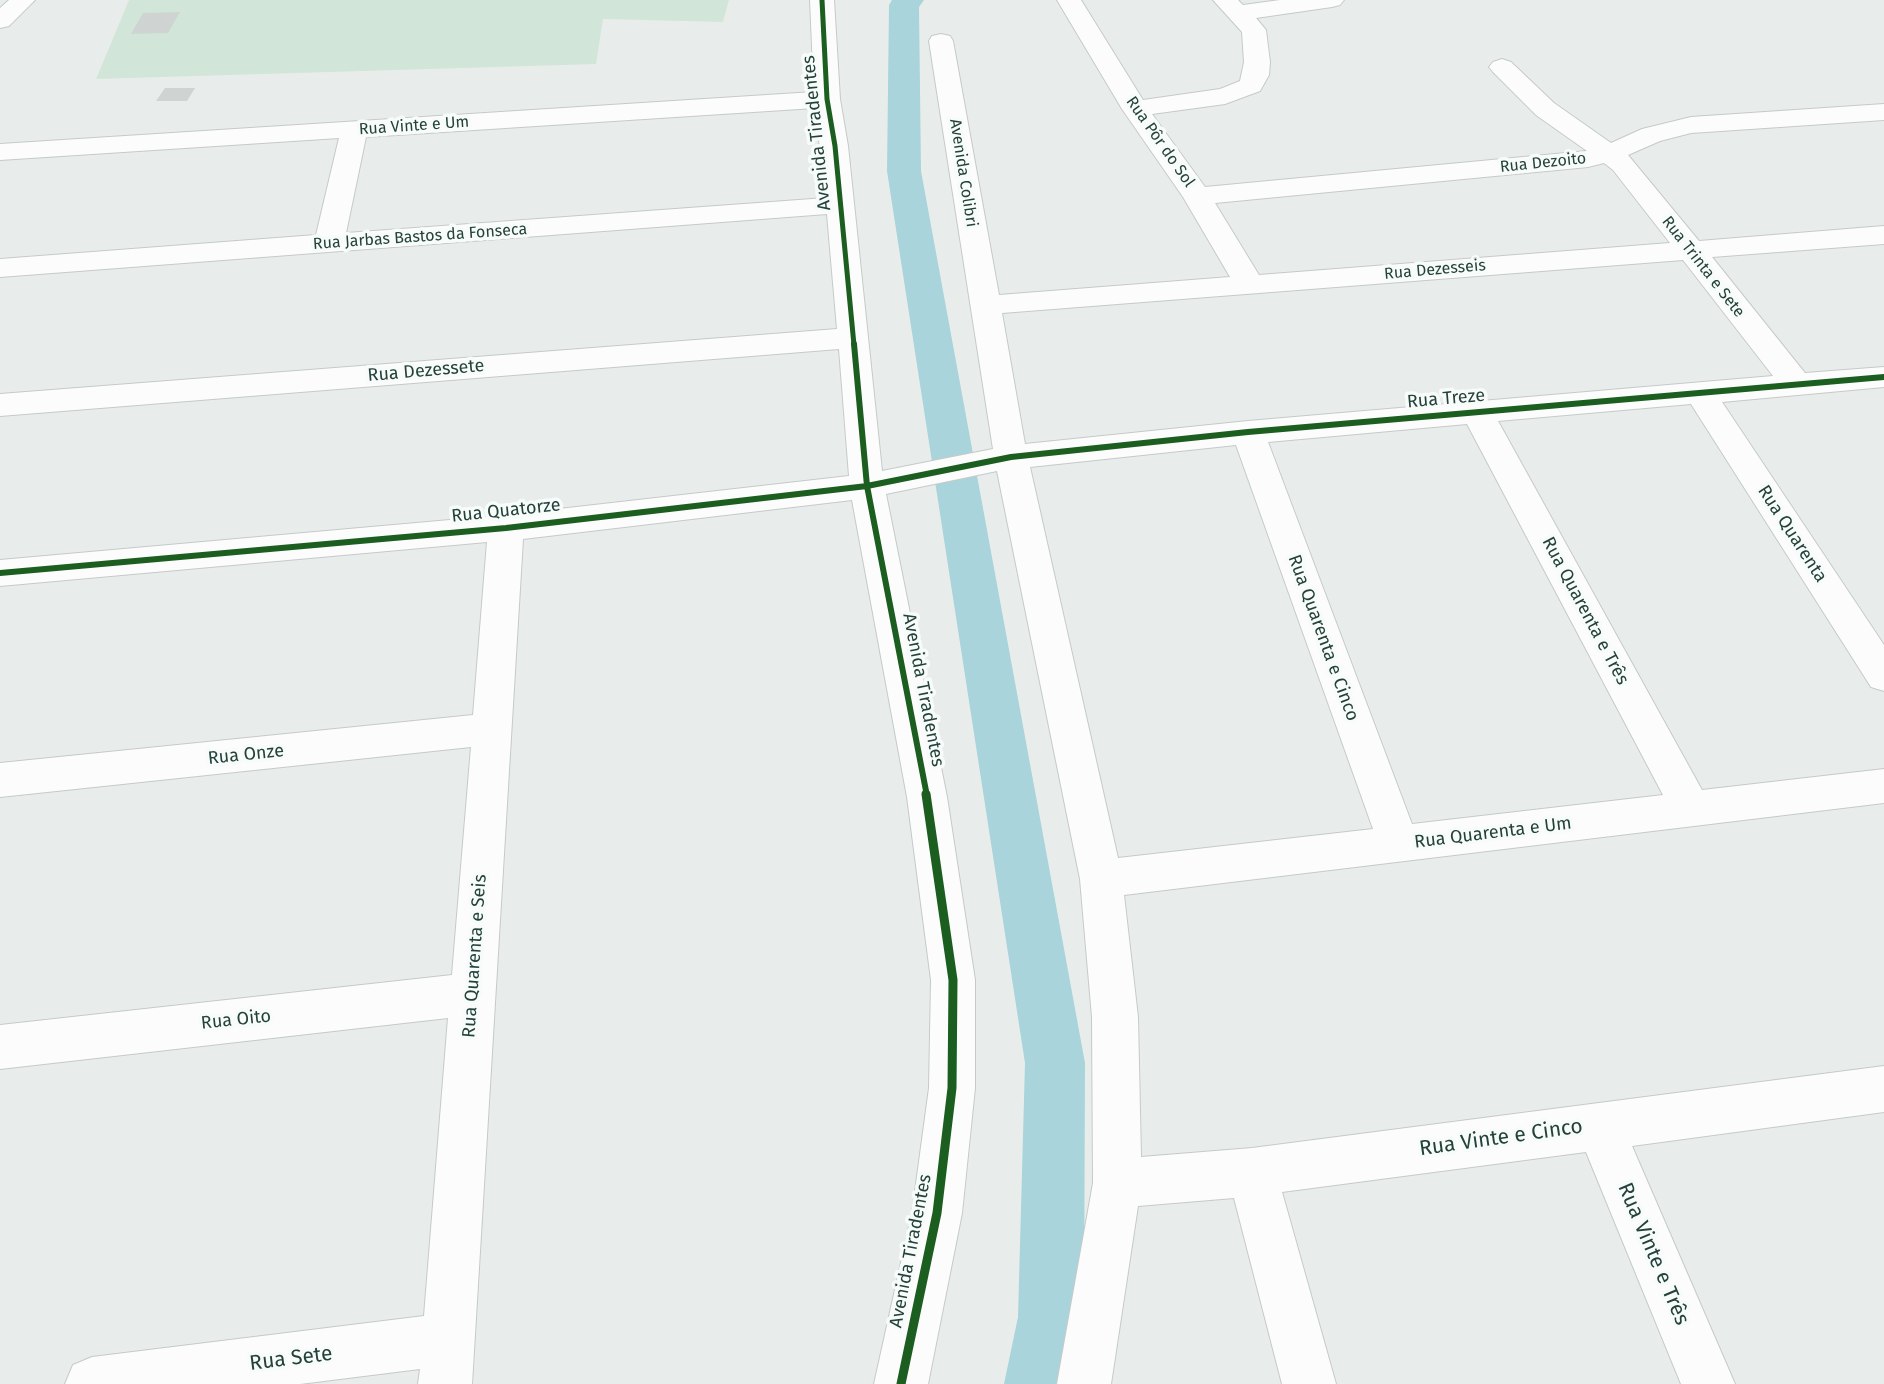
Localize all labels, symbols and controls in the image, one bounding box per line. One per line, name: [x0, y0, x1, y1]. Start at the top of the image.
street label: Avenida Tiradentes: [798, 54, 836, 212]
street label: Rua Pôr do Sol: [1122, 93, 1198, 191]
street label: Rua Vinte e Um: [358, 113, 470, 139]
street label: Avenida Colibri: [945, 117, 981, 229]
street label: Rua Dezoito: [1499, 149, 1587, 177]
street label: Rua Trinta e Sete: [1658, 213, 1748, 321]
street label: Rua Jarbas Bastos da Fonseca: [312, 220, 528, 254]
street label: Rua Dezesseis: [1383, 256, 1487, 284]
street label: Rua Dezessete: [367, 355, 485, 387]
street label: Rua Treze: [1406, 385, 1486, 413]
street label: Rua Quarenta: [1753, 481, 1831, 587]
street label: Rua Quatorze: [450, 495, 562, 527]
street label: Rua Quarenta e Três: [1537, 533, 1633, 689]
street label: Rua Quarenta e Cinco: [1283, 552, 1363, 724]
street label: Avenida Tiradentes: [898, 611, 948, 769]
street label: Rua Onze: [207, 740, 285, 770]
street label: Rua Quarenta e Um: [1413, 813, 1573, 853]
street label: Rua Quarenta e Seis: [459, 873, 491, 1039]
street label: Rua Oito: [200, 1006, 272, 1034]
street label: Rua Vinte e Cinco: [1418, 1114, 1584, 1162]
street label: Avenida Tiradentes: [886, 1172, 936, 1330]
street label: Rua Vinte e Três: [1612, 1179, 1694, 1329]
street label: Rua Sete: [248, 1341, 334, 1377]

